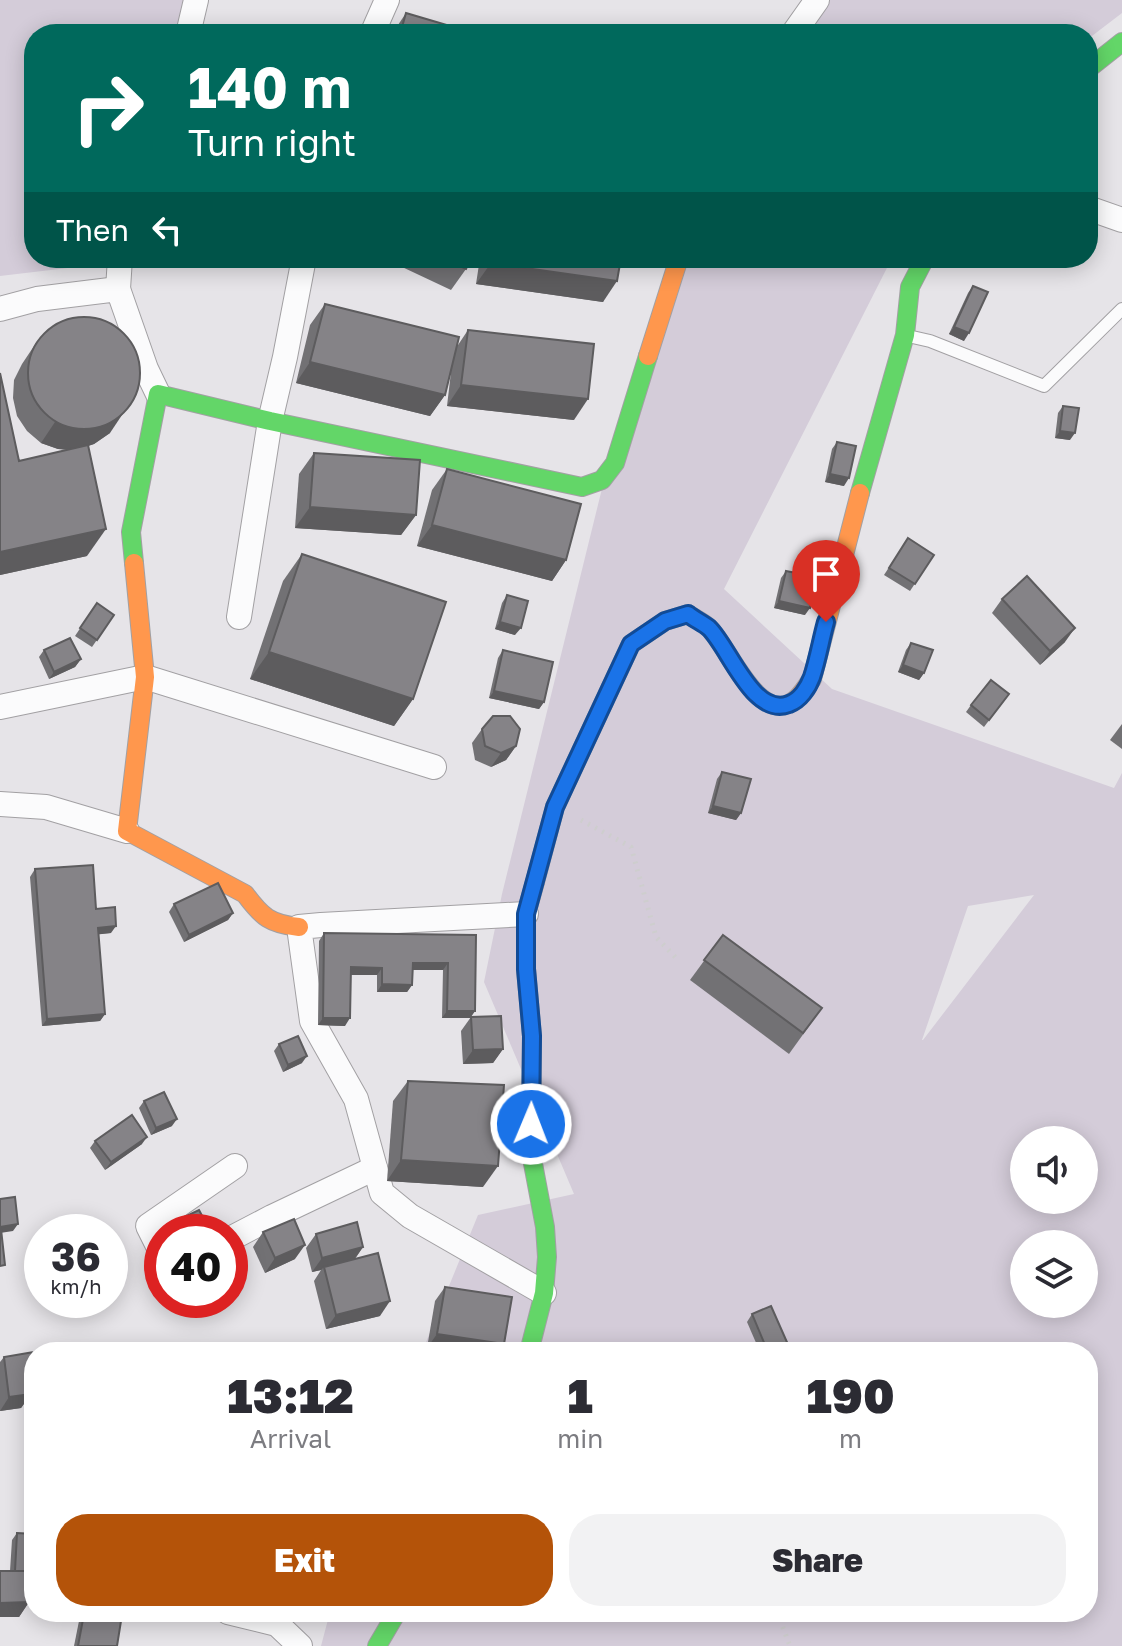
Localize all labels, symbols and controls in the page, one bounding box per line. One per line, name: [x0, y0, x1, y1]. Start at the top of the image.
text: 140 m: [188, 53, 351, 120]
icon: right: [56, 56, 160, 160]
text: Turn right: [188, 121, 356, 164]
icon: left: [145, 208, 189, 252]
text: Then: [56, 212, 129, 248]
pin: [792, 540, 860, 622]
icon: arrive: [804, 552, 848, 596]
position arrow: [489, 1082, 573, 1166]
map controls: [1010, 1126, 1098, 1318]
button: sound: [1010, 1126, 1098, 1214]
speed limit sign: 40: [144, 1214, 248, 1318]
button: layers: [1010, 1230, 1098, 1318]
text: 36: [51, 1232, 101, 1280]
text: km/h: [51, 1274, 101, 1298]
text: 13:12: [227, 1366, 354, 1424]
text: 1: [567, 1366, 593, 1424]
text: 190: [806, 1366, 895, 1424]
text: Arrival: [250, 1423, 331, 1454]
text: min: [557, 1423, 603, 1454]
text: m: [839, 1423, 862, 1454]
button: Exit: [56, 1514, 553, 1606]
button: Share: [569, 1514, 1066, 1606]

